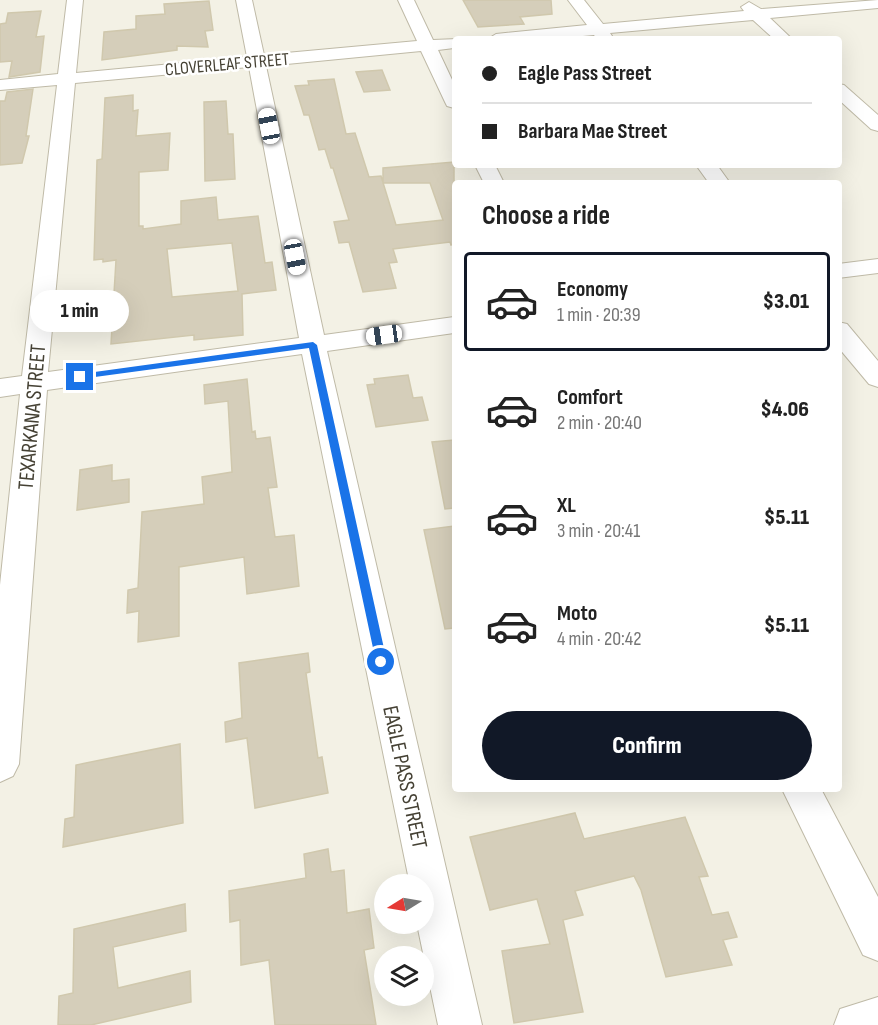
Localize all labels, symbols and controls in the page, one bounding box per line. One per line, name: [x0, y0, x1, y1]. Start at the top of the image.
street label: CLOVERLEAF STREET: [164, 49, 290, 80]
text: Eagle Pass Street: [518, 60, 652, 87]
car: [257, 107, 281, 145]
text: Barbara Mae Street: [518, 118, 667, 145]
text: Choose a ride: [482, 200, 610, 232]
car: [283, 238, 307, 276]
icon: car: [485, 275, 539, 329]
text: Economy: [557, 276, 628, 303]
text: $3.01: [763, 288, 809, 315]
callout: 1 min: [31, 290, 130, 332]
text: 1 min: [60, 299, 99, 323]
text: 1 min · 20:39: [557, 303, 641, 327]
car: [365, 324, 403, 346]
street label: TEXARKANA STREET: [13, 343, 52, 491]
route end: [66, 363, 93, 390]
icon: car: [485, 383, 539, 437]
text: Comfort: [557, 384, 623, 411]
text: $4.06: [760, 396, 809, 423]
text: 2 min · 20:40: [557, 411, 642, 435]
icon: car: [485, 491, 539, 545]
text: XL: [557, 492, 576, 519]
text: $5.11: [764, 504, 809, 531]
text: 3 min · 20:41: [557, 519, 640, 543]
icon: car: [485, 599, 539, 653]
text: Moto: [557, 600, 597, 627]
text: $5.11: [764, 612, 809, 639]
text: 4 min · 20:42: [557, 627, 641, 651]
route start: [367, 648, 394, 675]
street label: EAGLE PASS STREET: [376, 703, 433, 851]
button: Confirm: [482, 711, 812, 780]
north arrow: [374, 874, 434, 934]
map controls: [374, 874, 434, 1006]
button: layers: [374, 946, 434, 1006]

